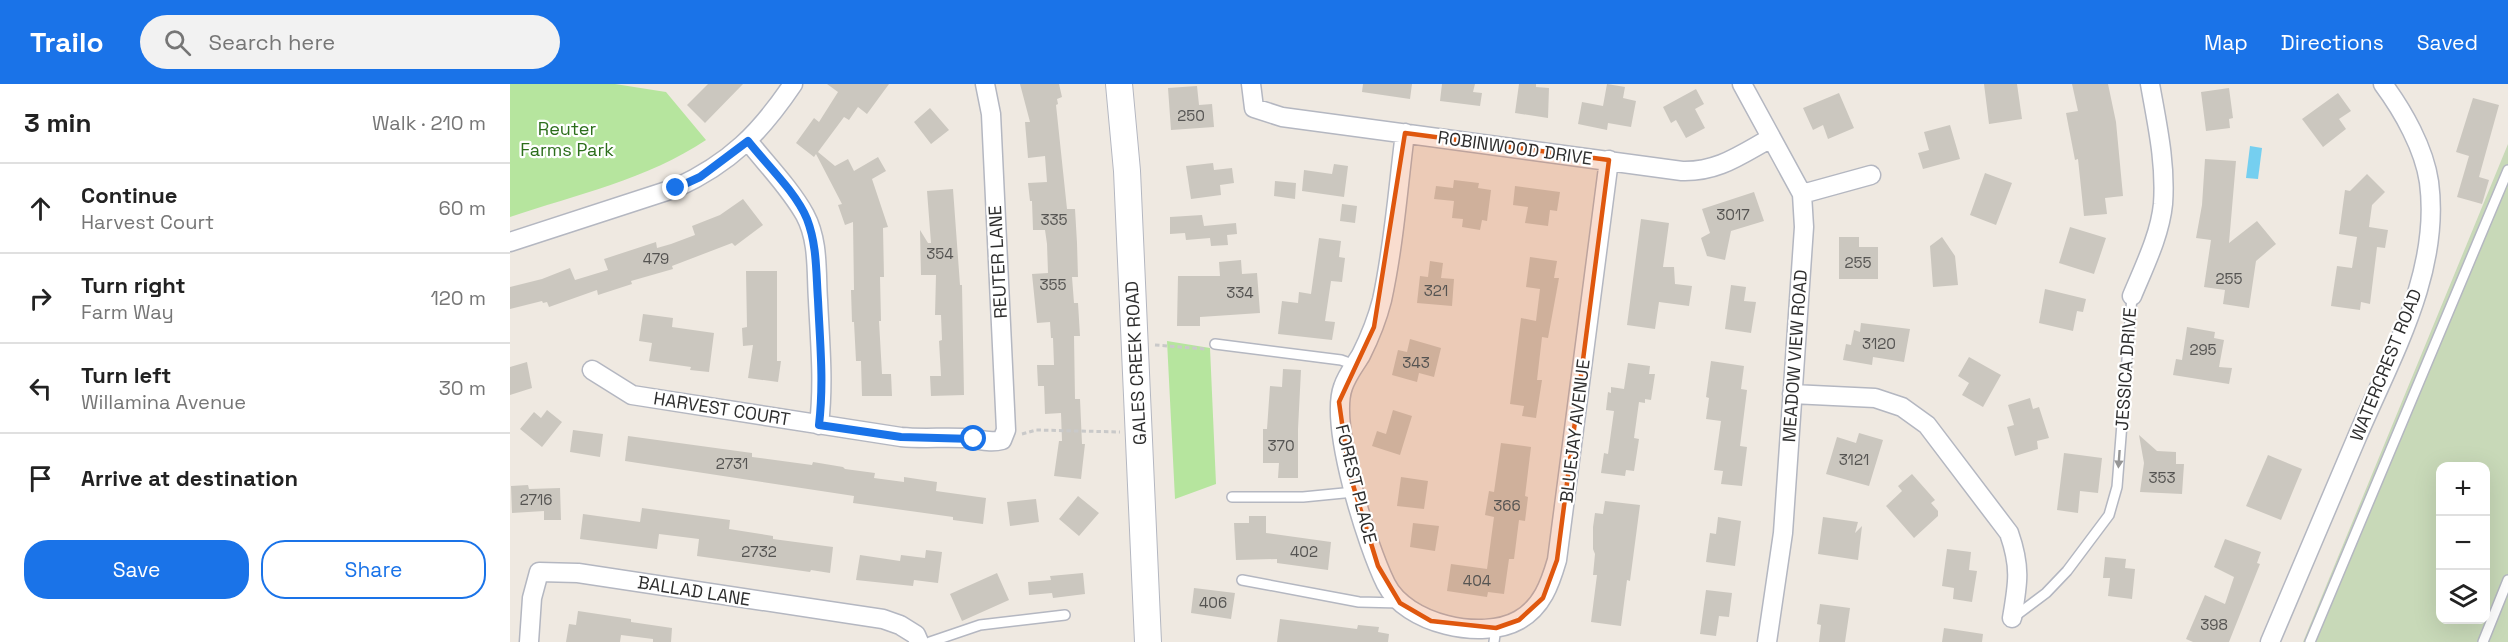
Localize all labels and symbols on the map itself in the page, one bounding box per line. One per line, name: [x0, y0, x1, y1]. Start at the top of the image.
house number: 250: [1177, 106, 1205, 125]
park label: Reuter Farms Park: [520, 117, 614, 161]
street label: ROBINWOOD DRIVE: [1436, 125, 1594, 170]
route end: [662, 174, 688, 200]
street label: REUTER LANE: [983, 205, 1012, 319]
house number: 3017: [1716, 205, 1750, 224]
house number: 335: [1040, 210, 1068, 229]
house number: 354: [926, 244, 954, 263]
house number: 479: [643, 249, 669, 268]
house number: 255: [1844, 253, 1872, 272]
street label: MEADOW VIEW ROAD: [1777, 269, 1812, 443]
house number: 255: [2215, 269, 2243, 288]
house number: 355: [1039, 275, 1067, 294]
street label: GALES CREEK ROAD: [1120, 280, 1151, 446]
house number: 321: [1424, 281, 1448, 300]
house number: 334: [1226, 283, 1254, 302]
street label: WATERCREST ROAD: [2345, 285, 2427, 444]
street label: JESSICA DRIVE: [2110, 307, 2141, 431]
house number: 3120: [1862, 334, 1896, 353]
house number: 295: [2189, 340, 2217, 359]
house number: 343: [1402, 353, 1430, 372]
street label: BLUEJAY AVENUE: [1554, 358, 1595, 504]
street label: HARVEST COURT: [652, 386, 793, 431]
street label: FOREST PLACE: [1331, 422, 1382, 546]
route start: [960, 425, 986, 451]
house number: 370: [1267, 436, 1295, 455]
house number: 3121: [1839, 450, 1869, 469]
one-way arrow: [2115, 450, 2124, 469]
house number: 2731: [716, 454, 748, 473]
house number: 353: [2148, 468, 2176, 487]
house number: 2716: [520, 490, 552, 509]
house number: 366: [1493, 496, 1521, 515]
house number: 2732: [741, 542, 777, 561]
house number: 402: [1290, 542, 1318, 561]
street label: BALLAD LANE: [636, 570, 752, 611]
house number: 404: [1463, 571, 1491, 590]
house number: 406: [1199, 593, 1227, 612]
house number: 398: [2200, 615, 2228, 634]

